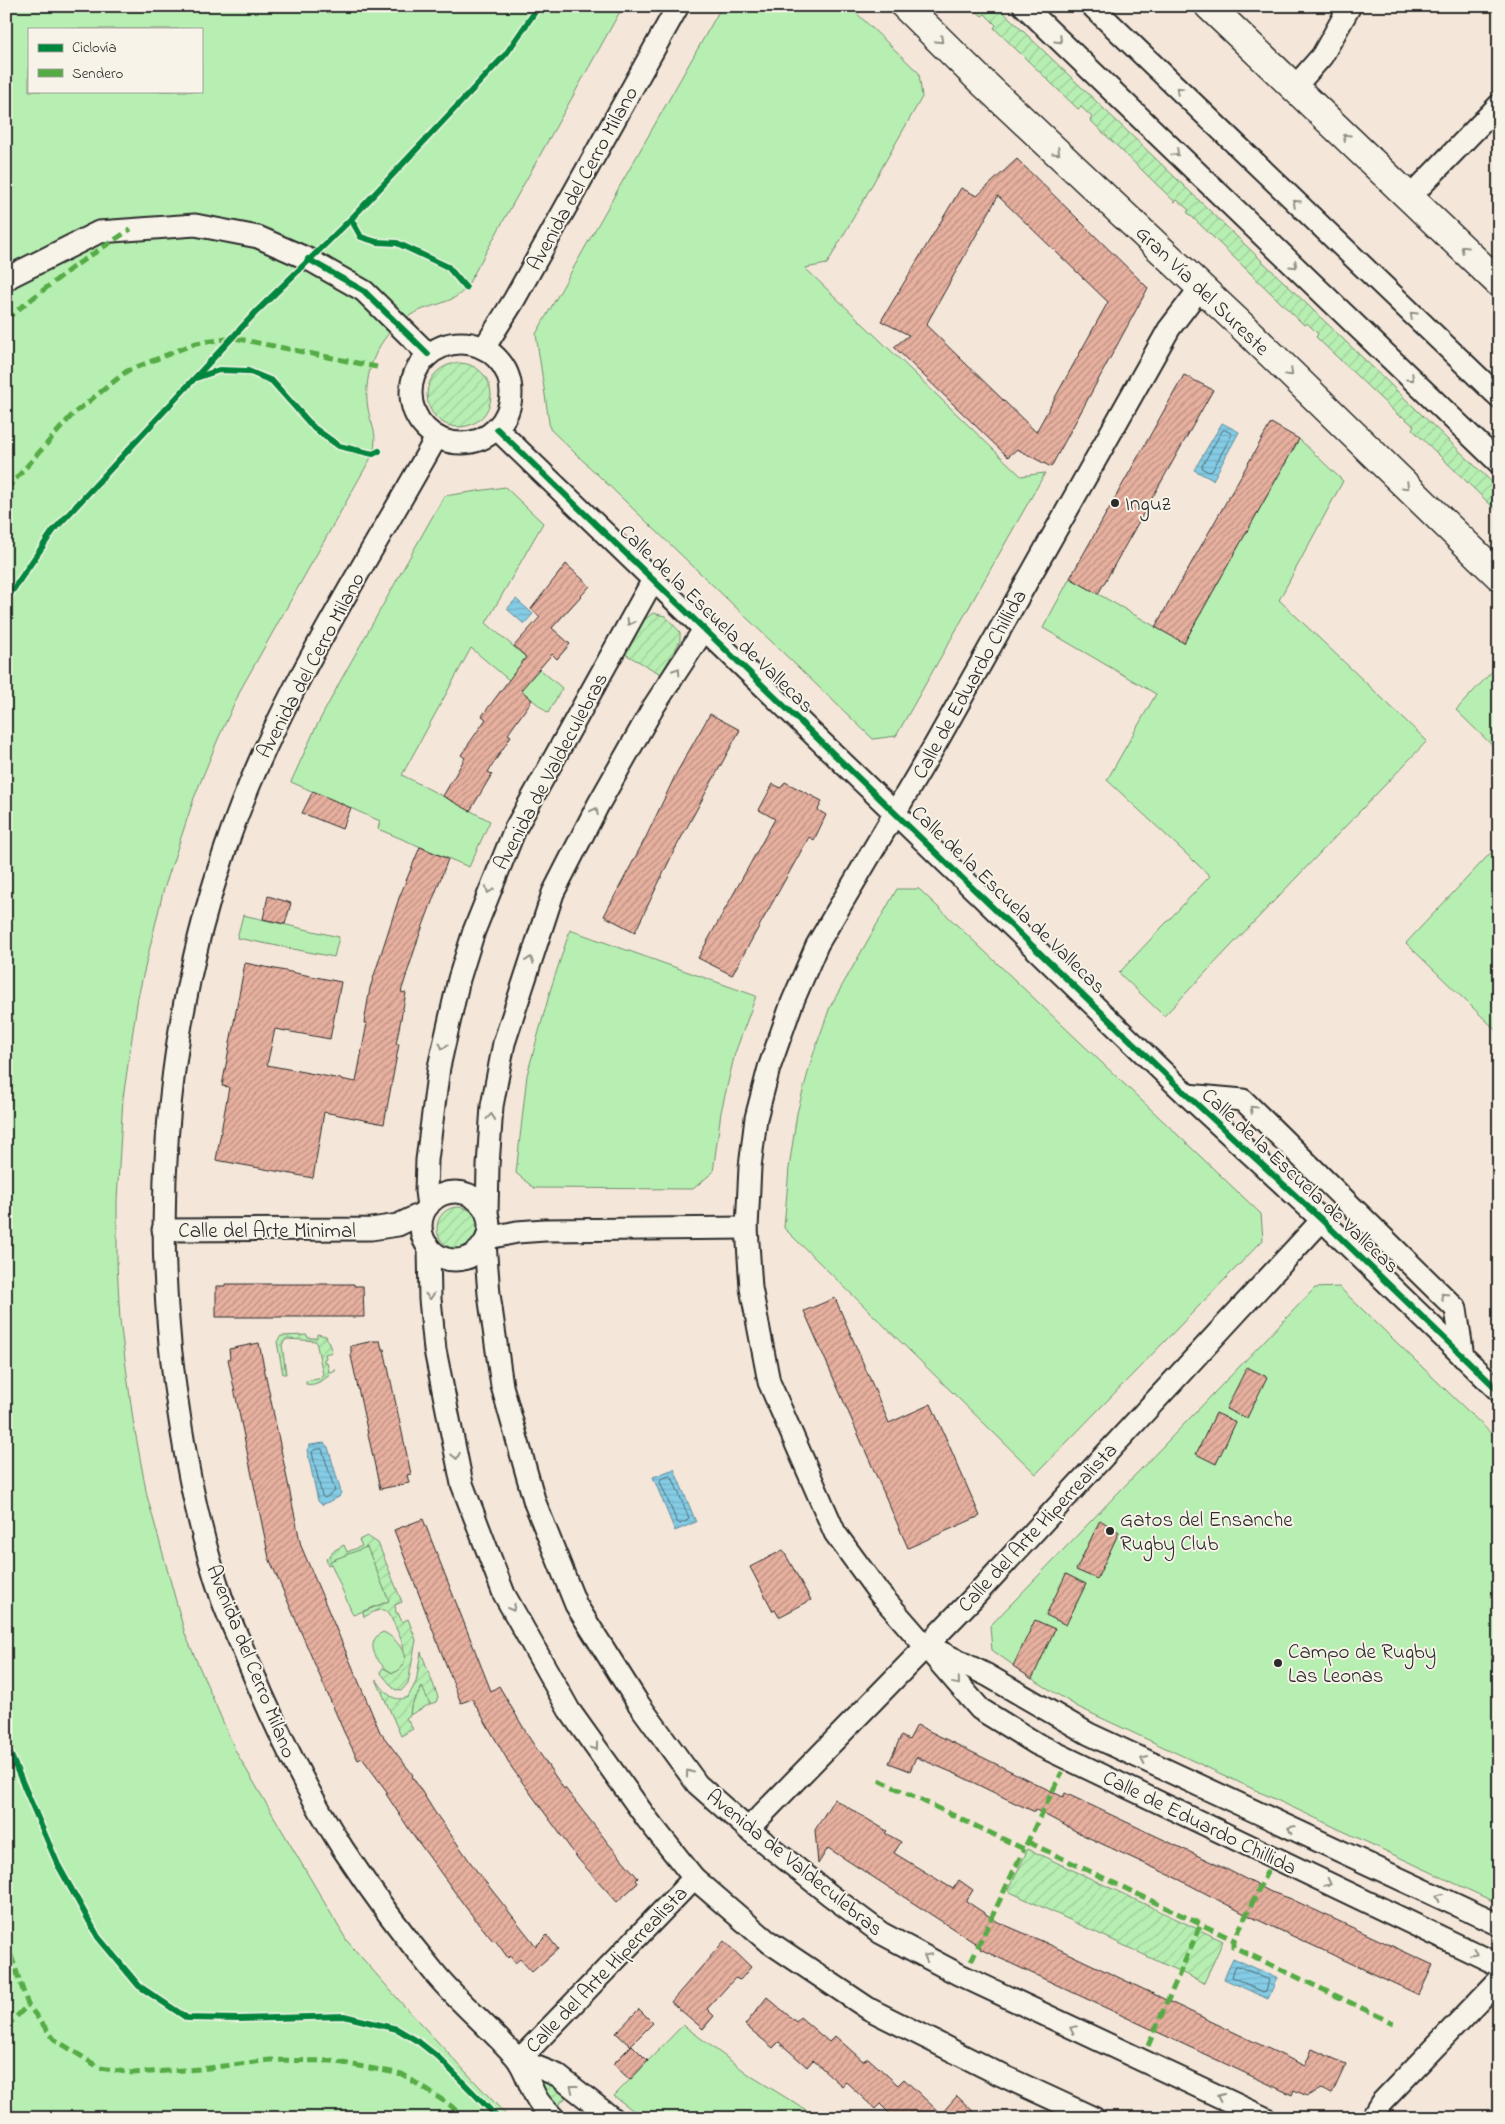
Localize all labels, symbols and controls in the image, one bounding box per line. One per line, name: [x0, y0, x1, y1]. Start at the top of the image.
legend: [28, 28, 202, 92]
one-way arrow: [934, 34, 943, 43]
one-way arrow: [1054, 34, 1063, 43]
text: Ciclovía: [72, 37, 117, 59]
text: Sendero: [72, 63, 124, 85]
street label: Avenida del Cerro Milano: [521, 81, 647, 276]
one-way arrow: [1175, 87, 1184, 96]
one-way arrow: [1343, 134, 1352, 143]
one-way arrow: [1052, 146, 1061, 155]
one-way arrow: [1171, 147, 1180, 156]
one-way arrow: [1293, 200, 1302, 209]
street label: Gran Vía del Sureste: [1128, 219, 1276, 364]
one-way arrow: [1460, 246, 1469, 255]
one-way arrow: [1288, 259, 1297, 268]
one-way arrow: [1410, 312, 1419, 321]
one-way arrow: [1284, 367, 1293, 376]
one-way arrow: [1405, 372, 1414, 381]
one-way arrow: [1400, 480, 1409, 489]
place label: Inguz: [1125, 490, 1171, 522]
marker: Inguz: [1109, 497, 1121, 509]
street label: Calle de la Escuela de Vallecas: [611, 518, 820, 721]
street label: Avenida del Cerro Milano: [250, 568, 373, 764]
street label: Calle de Eduardo Chillida: [906, 585, 1035, 785]
one-way arrow: [626, 617, 636, 626]
one-way arrow: [671, 667, 680, 677]
street label: Avenida de Valdeculebras: [487, 668, 617, 876]
street label: Calle de la Escuela de Vallecas: [903, 799, 1112, 1002]
one-way arrow: [589, 808, 599, 817]
one-way arrow: [485, 885, 495, 894]
one-way arrow: [524, 956, 534, 965]
one-way arrow: [439, 1041, 449, 1050]
street label: Calle de la Escuela de Vallecas: [1194, 1082, 1405, 1281]
one-way arrow: [1249, 1106, 1258, 1115]
one-way arrow: [486, 1113, 497, 1121]
street label: Calle del Arte Minimal: [178, 1217, 356, 1247]
one-way arrow: [424, 1292, 435, 1300]
one-way arrow: [1440, 1293, 1449, 1302]
street label: Calle del Arte Hiperrealista: [952, 1437, 1125, 1620]
one-way arrow: [450, 1451, 461, 1460]
place label: Gatos del Ensanche Rugby Club: [1120, 1506, 1293, 1562]
marker: Gatos del Ensanche Rugby Club: [1104, 1525, 1116, 1537]
street label: Avenida del Cerro Milano: [198, 1560, 303, 1763]
one-way arrow: [505, 1603, 515, 1612]
place label: Campo de Rugby Las Leonas: [1288, 1638, 1436, 1692]
marker: Campo de Rugby Las Leonas: [1272, 1657, 1284, 1669]
one-way arrow: [951, 1676, 959, 1685]
one-way arrow: [589, 1741, 598, 1751]
one-way arrow: [1140, 1756, 1149, 1766]
street label: Calle de Eduardo Chillida: [1097, 1764, 1301, 1884]
one-way arrow: [686, 1769, 695, 1779]
street label: Avenida de Valdeculebras: [699, 1783, 889, 1944]
one-way arrow: [1287, 1824, 1296, 1835]
one-way arrow: [1323, 1877, 1332, 1887]
street label: Calle del Arte Hiperrealista: [519, 1880, 696, 2061]
one-way arrow: [1435, 1893, 1444, 1904]
one-way arrow: [1469, 1947, 1478, 1957]
one-way arrow: [923, 1953, 932, 1963]
one-way arrow: [1069, 2024, 1078, 2035]
one-way arrow: [570, 2085, 579, 2093]
one-way arrow: [1216, 2093, 1225, 2104]

